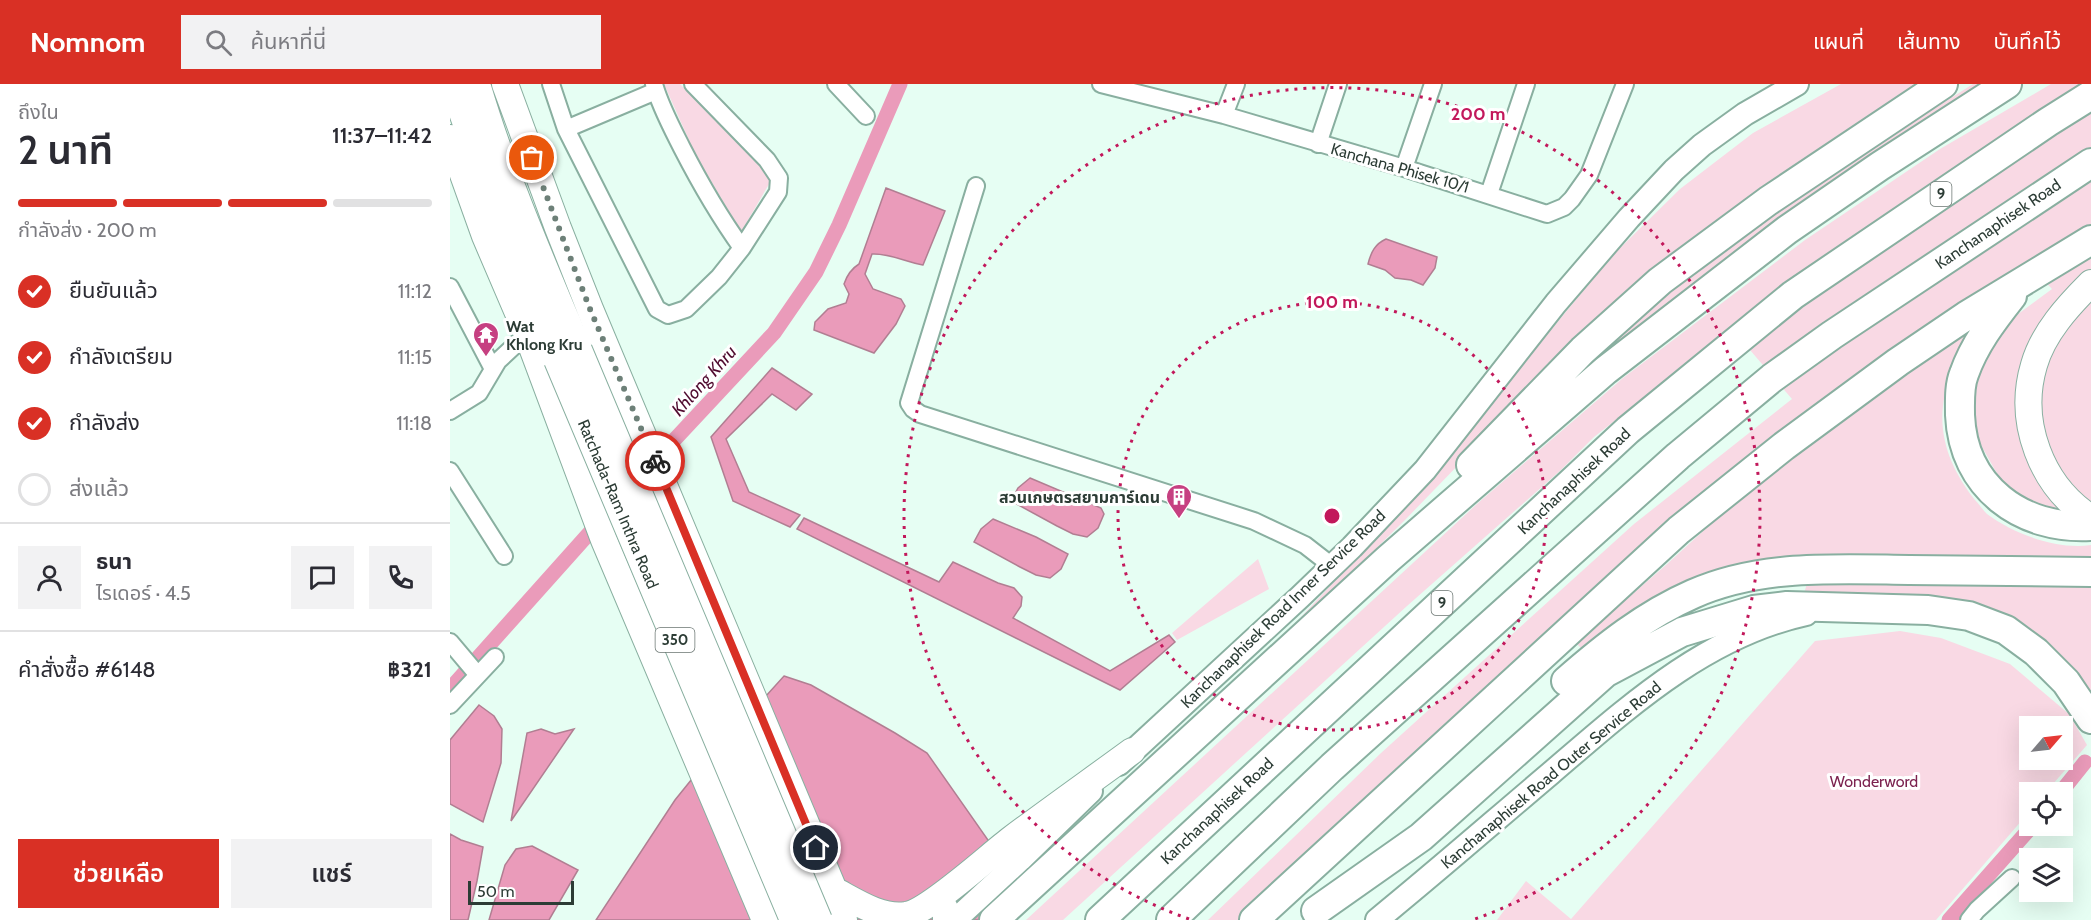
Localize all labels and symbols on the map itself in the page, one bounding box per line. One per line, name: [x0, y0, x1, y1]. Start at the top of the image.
text: 200 m: [1451, 103, 1505, 125]
pin: [506, 132, 557, 183]
street label: Kanchana Phisek 10/1: [1329, 139, 1471, 197]
street label: Kanchanaphisek Road: [1932, 175, 2064, 273]
road number: 9: [1930, 182, 1952, 206]
text: 100 m: [1306, 291, 1358, 313]
place label: Wat Khlong Kru: [506, 317, 583, 354]
temple icon: Wat Khlong Kru: [471, 320, 501, 358]
water label: Khlong Khru: [667, 341, 741, 421]
street label: Ratchada-Ram Inthra Road: [574, 417, 662, 591]
street label: Kanchanaphisek Road: [1514, 424, 1634, 538]
courier: [625, 431, 685, 491]
building icon: สวนเกษตรสยามการ์เดน: [1164, 482, 1194, 520]
place label: สวนเกษตรสยามการ์เดน: [999, 488, 1160, 507]
street label: Kanchanaphisek Road Inner Service Road: [1177, 506, 1389, 712]
centre of rings: [1322, 506, 1342, 526]
road number: 9: [1432, 591, 1452, 615]
road number: 350: [656, 628, 694, 652]
street label: Kanchanaphisek Road Outer Service Road: [1437, 677, 1665, 873]
north arrow: [2019, 716, 2073, 770]
street label: Kanchanaphisek Road: [1157, 754, 1277, 868]
park label: Wonderword: [1830, 772, 1918, 791]
pin: [790, 822, 841, 873]
scale bar: [468, 878, 574, 906]

